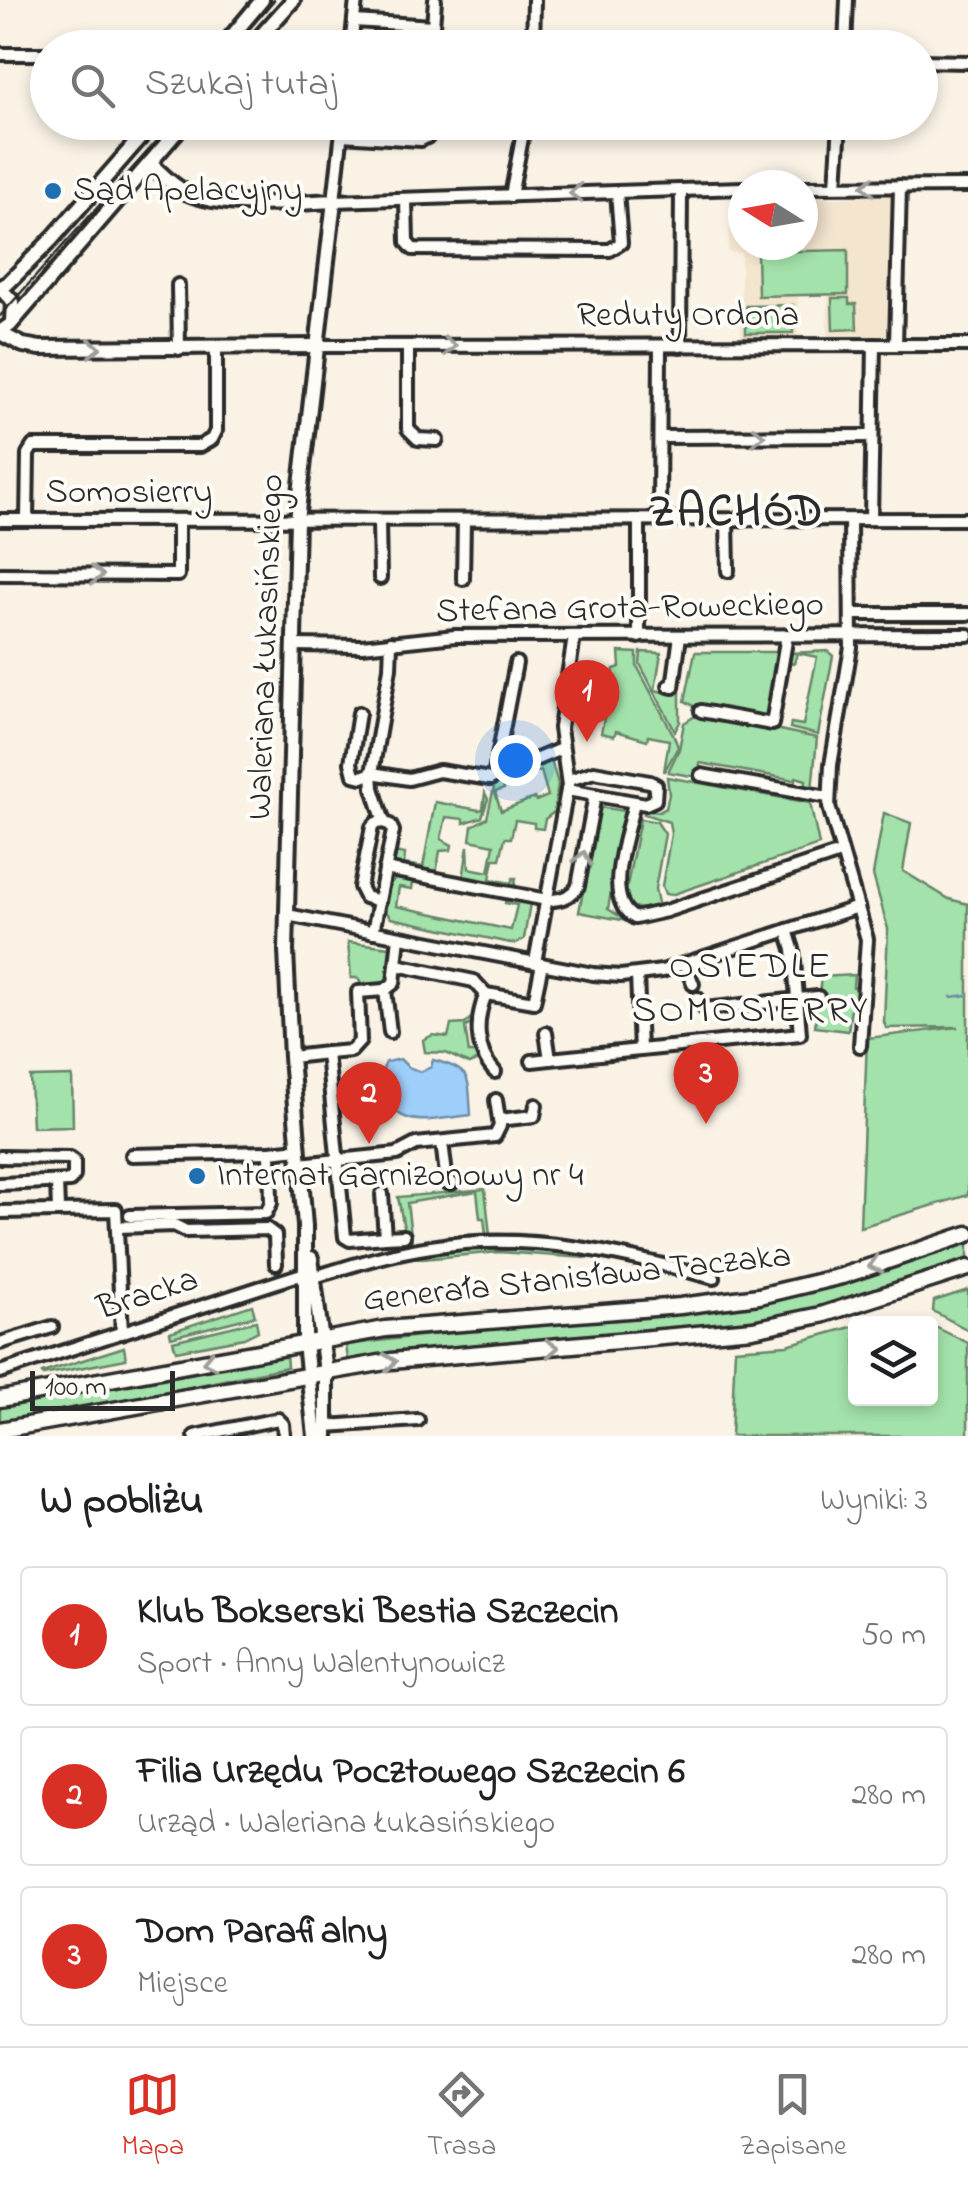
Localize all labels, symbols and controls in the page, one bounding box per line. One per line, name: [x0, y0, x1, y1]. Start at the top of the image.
search box: [30, 30, 938, 140]
text: Szukaj tutaj: [145, 57, 336, 113]
icon: search: [65, 58, 120, 113]
place label: Sąd Apelacyjny: [73, 166, 303, 217]
north arrow: [728, 170, 818, 260]
one-way arrow: [860, 175, 876, 197]
marker: Sąd Apelacyjny: [42, 180, 64, 202]
one-way arrow: [567, 183, 583, 204]
street label: Reduty Ordona: [577, 291, 799, 342]
one-way arrow: [444, 335, 459, 357]
one-way arrow: [86, 337, 102, 359]
one-way arrow: [750, 425, 766, 447]
street label: Somosierry: [46, 468, 213, 519]
street label: Waleriana Łukasińskiego: [235, 473, 299, 821]
district label: ZACHÓD: [649, 481, 825, 547]
one-way arrow: [90, 564, 106, 586]
street label: Stefana Grota-Roweckiego: [436, 580, 824, 638]
pin: 1: [554, 660, 620, 742]
your location: [490, 735, 541, 786]
one-way arrow: [572, 850, 593, 867]
district label: OSIEDLE SOMOSIERRY: [632, 940, 870, 1040]
pin: 3: [674, 1042, 738, 1124]
pin: 2: [336, 1062, 402, 1144]
place label: Internat Garnizonowy nr 4: [217, 1151, 583, 1202]
marker: Internat Garnizonowy nr 4: [186, 1165, 208, 1187]
street label: Generała Stanisława Taczaka: [360, 1231, 794, 1327]
one-way arrow: [868, 1253, 885, 1273]
street label: Bracka: [90, 1255, 205, 1335]
map controls: [848, 1316, 938, 1406]
button: layers: [848, 1316, 938, 1406]
one-way arrow: [544, 1337, 560, 1359]
one-way arrow: [201, 1350, 218, 1371]
one-way arrow: [381, 1352, 398, 1373]
scale bar: [30, 1366, 175, 1410]
text: 100 m: [45, 1368, 107, 1409]
text: W pobliżu: [40, 1471, 204, 1532]
text: Wyniki: 3: [820, 1478, 928, 1525]
text: Klub Bokserski Bestia Szczecin: [137, 1585, 618, 1641]
text: 1: [69, 1613, 80, 1660]
text: 50 m: [861, 1613, 926, 1660]
text: Sport · Anny Walentynowicz: [137, 1641, 505, 1688]
text: Filia Urzędu Pocztowego Szczecin 6: [137, 1745, 685, 1801]
text: 2: [67, 1773, 82, 1820]
text: 280 m: [851, 1773, 926, 1820]
text: Urząd · Waleriana Łukasińskiego: [137, 1801, 555, 1848]
text: Dom Parafialny: [137, 1905, 387, 1961]
text: 3: [68, 1933, 81, 1980]
text: 280 m: [851, 1933, 926, 1980]
text: Miejsce: [137, 1961, 228, 2008]
tab: Mapa: [122, 2067, 184, 2168]
tab: Trasa: [427, 2067, 496, 2168]
tab: Zapisane: [739, 2067, 846, 2168]

